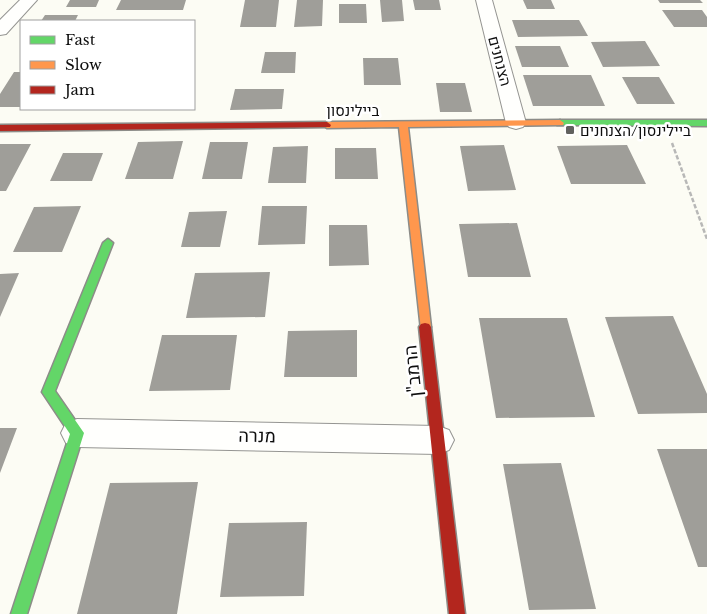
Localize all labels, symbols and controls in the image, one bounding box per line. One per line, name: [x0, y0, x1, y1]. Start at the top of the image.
legend: [20, 20, 195, 110]
text: Fast: [65, 30, 96, 49]
street label: הצנחנים: [484, 34, 516, 88]
text: Slow: [65, 55, 102, 74]
text: Jam: [63, 80, 95, 99]
street label: ביילינסון: [327, 101, 380, 120]
place label: ביילינסון/הצנחנים: [580, 121, 691, 140]
marker: ביילינסון/הצנחנים: [564, 124, 576, 136]
street label: הרמב"ן: [399, 344, 427, 398]
street label: מנרה: [238, 425, 276, 447]

